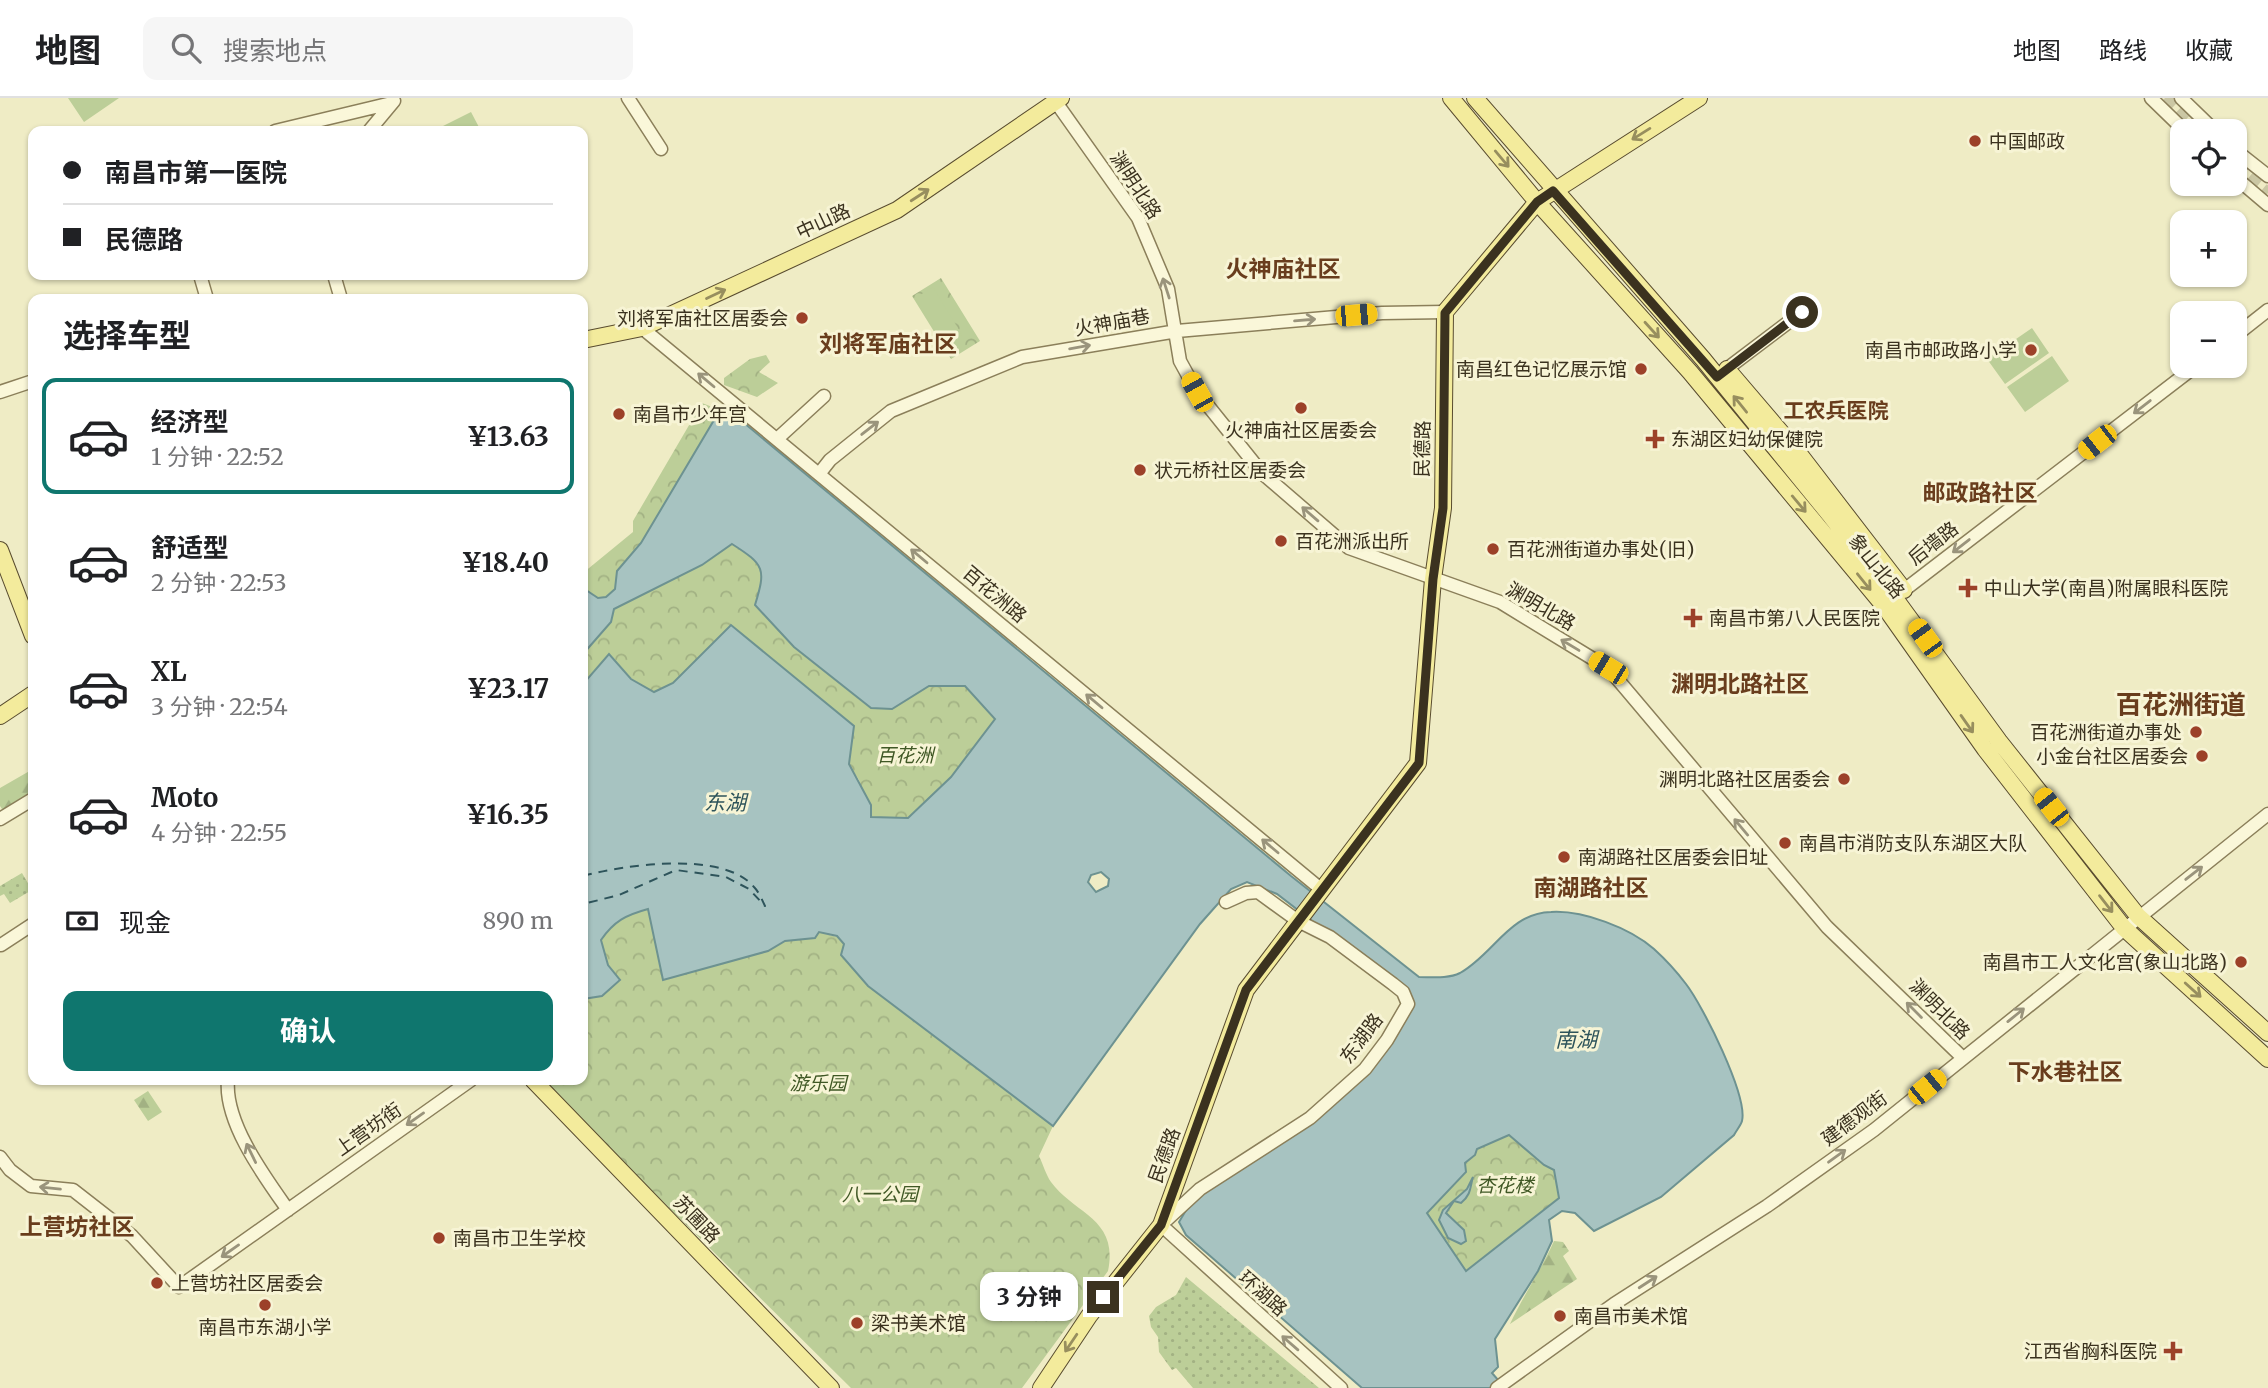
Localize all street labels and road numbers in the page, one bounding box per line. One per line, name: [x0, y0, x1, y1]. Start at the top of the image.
street label: 渊明北路: [1105, 147, 1167, 223]
street label: 中山路: [792, 198, 854, 244]
street label: 火神庙巷: [1072, 304, 1152, 340]
street label: 民德路: [1410, 420, 1434, 478]
street label: 后墙路: [1903, 516, 1963, 570]
street label: 象山北路: [1844, 529, 1910, 603]
street label: 百花洲路: [958, 560, 1032, 628]
street label: 渊明北路: [1502, 577, 1580, 635]
street label: 渊明北路: [1905, 974, 1975, 1044]
street label: 东湖路: [1334, 1008, 1388, 1068]
street label: 建德观街: [1816, 1086, 1892, 1150]
street label: 上营坊街: [330, 1097, 406, 1161]
street label: 民德路: [1143, 1124, 1185, 1186]
street label: 苏圃路: [669, 1190, 725, 1248]
street label: 环湖路: [1234, 1265, 1292, 1321]

